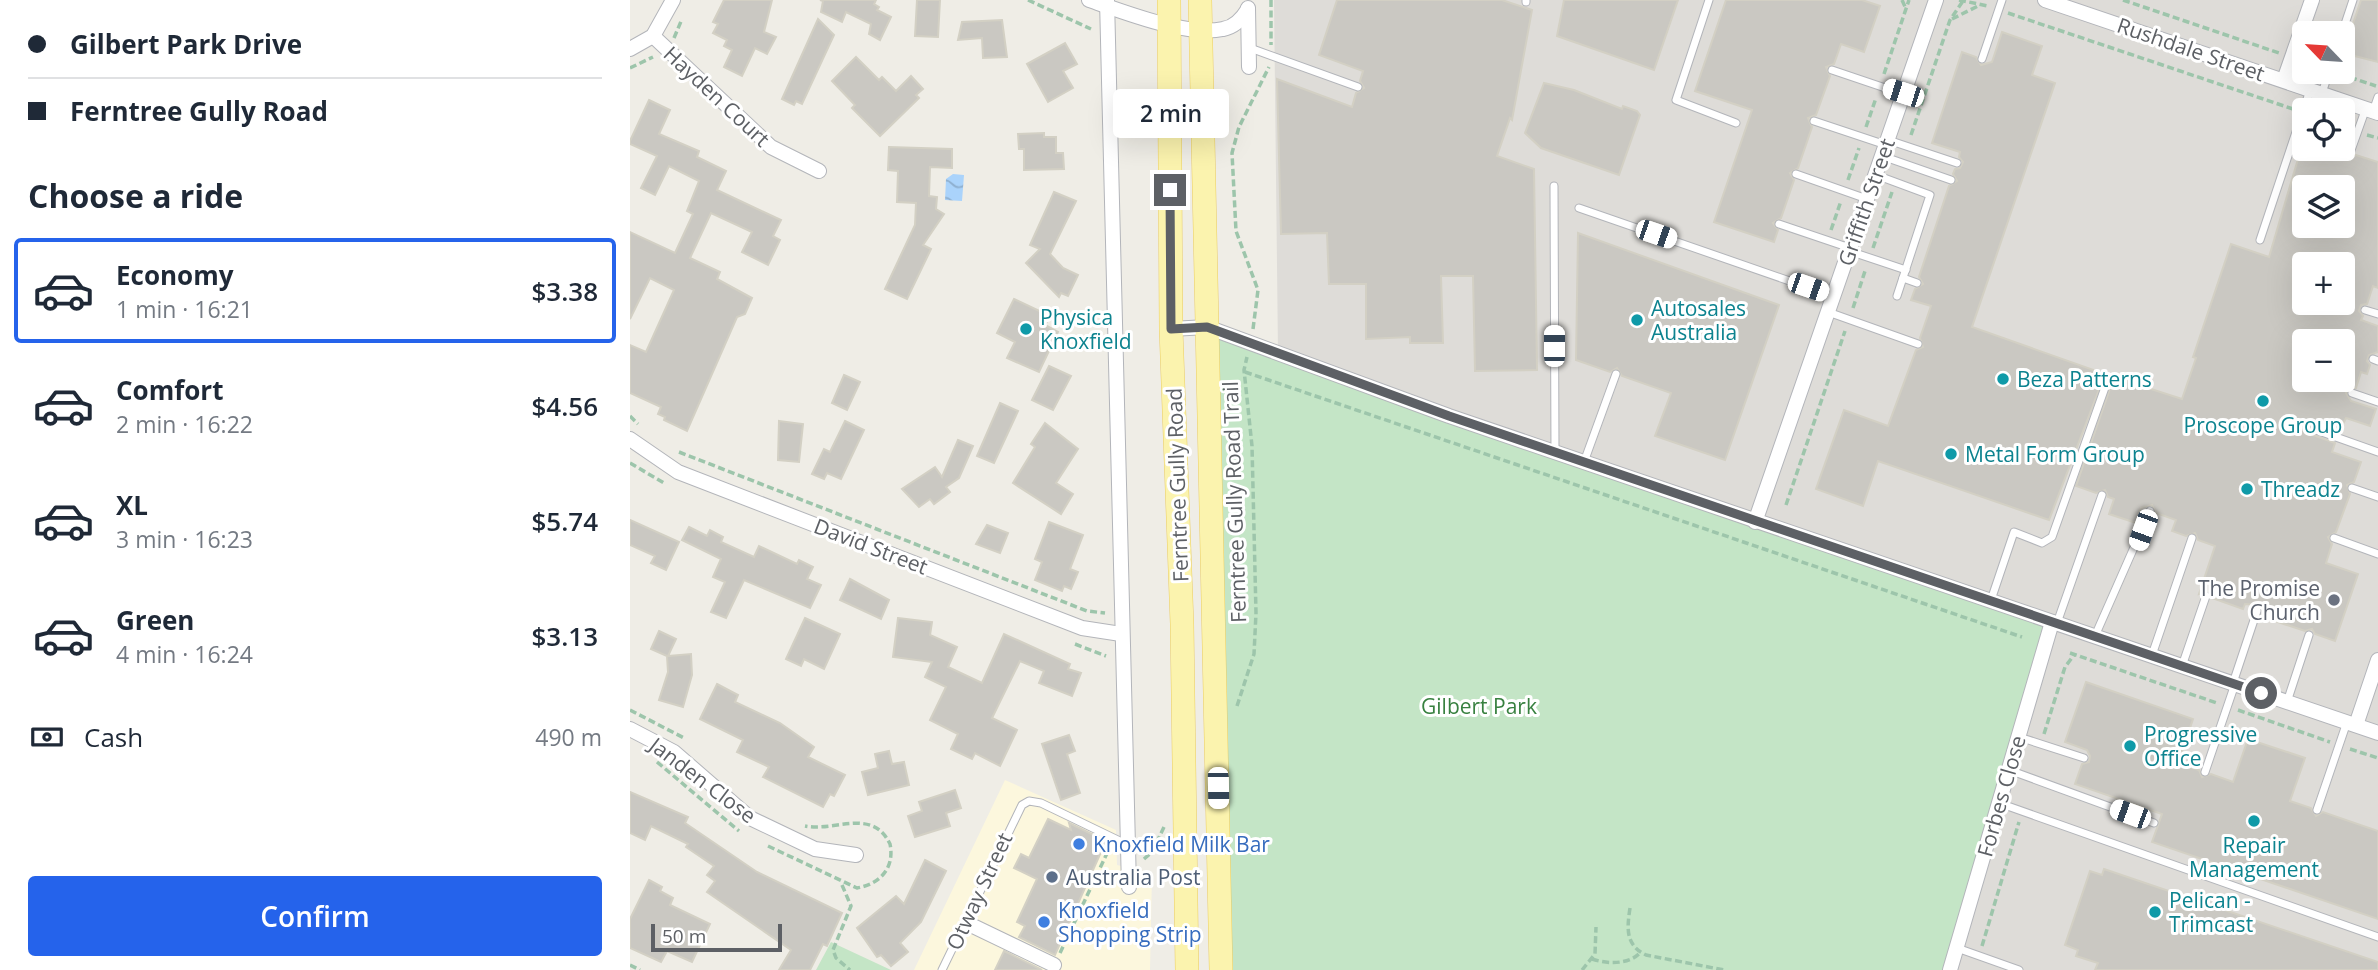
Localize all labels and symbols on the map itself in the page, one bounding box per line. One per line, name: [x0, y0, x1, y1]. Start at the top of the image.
street label: Rushdale Street: [2113, 11, 2269, 87]
north arrow: [2292, 21, 2356, 84]
street label: Hayden Court: [658, 40, 776, 152]
car: [1880, 77, 1927, 109]
callout: 2 min: [1112, 88, 1228, 138]
street label: Griffith Street: [1831, 135, 1901, 269]
route end: [1154, 174, 1186, 206]
car: [1633, 217, 1680, 251]
car: [1785, 270, 1832, 304]
place label: Autosales Australia: [1651, 294, 1746, 346]
place label: Physica Knoxfield: [1040, 303, 1132, 355]
marker: Autosales Australia: [1629, 312, 1645, 328]
marker: Physica Knoxfield: [1018, 321, 1034, 337]
car: [1544, 325, 1565, 367]
place label: Beza Patterns: [2017, 365, 2152, 393]
marker: Beza Patterns: [1995, 371, 2011, 387]
street label: Ferntree Gully Road Trail: [1216, 381, 1252, 623]
street label: Ferntree Gully Road: [1160, 388, 1194, 582]
marker: Proscope Group: [2255, 393, 2271, 409]
place label: Proscope Group: [2184, 411, 2342, 439]
place label: Metal Form Group: [1965, 440, 2145, 468]
marker: Metal Form Group: [1943, 446, 1959, 462]
place label: Threadz: [2261, 475, 2340, 503]
marker: Threadz: [2239, 481, 2255, 497]
car: [2126, 507, 2161, 553]
street label: David Street: [810, 511, 932, 581]
place label: The Promise Church: [2198, 574, 2320, 626]
marker: The Promise Church: [2326, 592, 2342, 608]
route start: [2245, 677, 2277, 709]
park label: Gilbert Park: [1421, 692, 1537, 720]
place label: Progressive Office: [2144, 720, 2257, 772]
street label: Janden Close: [643, 730, 762, 829]
street label: Forbes Close: [1970, 732, 2032, 860]
marker: Progressive Office: [2122, 738, 2138, 754]
car: [1208, 767, 1229, 809]
car: [2107, 797, 2154, 831]
marker: Repair Management: [2246, 813, 2262, 829]
street label: Otway Street: [940, 828, 1018, 954]
place label: Knoxfield Milk Bar: [1093, 830, 1270, 858]
place label: Repair Management: [2189, 831, 2319, 883]
marker: Knoxfield Milk Bar: [1071, 836, 1087, 852]
place label: Australia Post: [1066, 863, 1200, 891]
marker: Australia Post: [1044, 869, 1060, 885]
place label: Pelican - Trimcast: [2169, 886, 2253, 938]
place label: Knoxfield Shopping Strip: [1058, 896, 1202, 948]
marker: Pelican - Trimcast: [2147, 904, 2163, 920]
marker: Knoxfield Shopping Strip: [1036, 914, 1052, 930]
scale bar: [651, 921, 782, 953]

